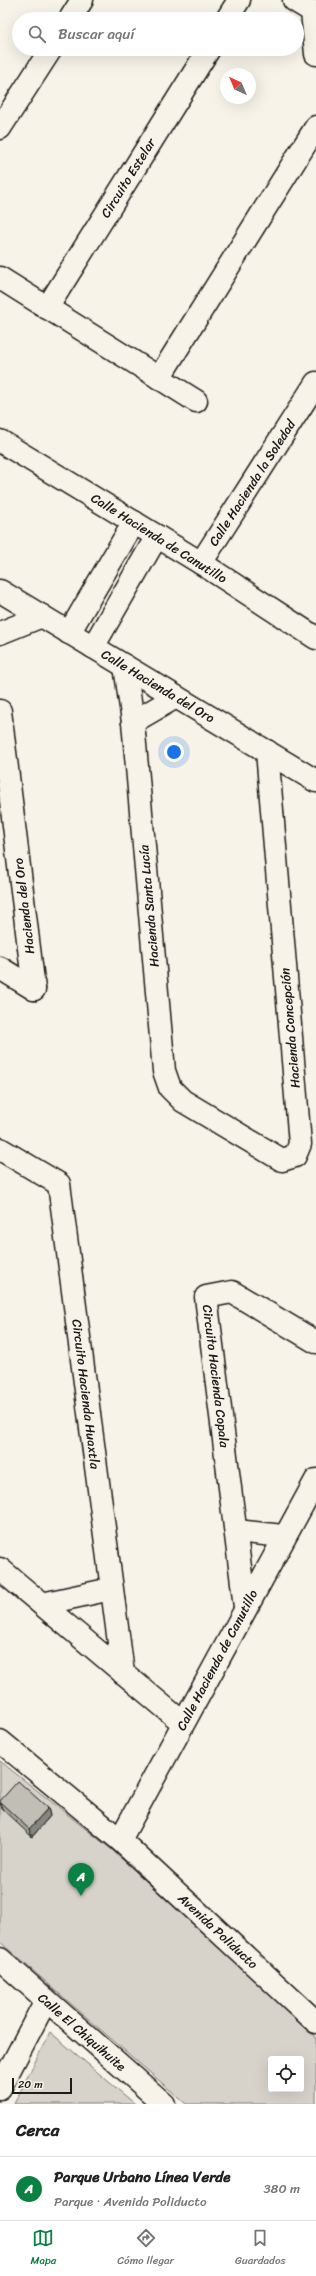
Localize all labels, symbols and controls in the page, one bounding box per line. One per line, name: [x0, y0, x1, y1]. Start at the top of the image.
search box: [12, 12, 304, 56]
text: Buscar aquí: [58, 21, 135, 47]
icon: search: [26, 23, 48, 45]
north arrow: [220, 68, 256, 104]
street label: Circuito Estelar: [94, 133, 162, 222]
street label: Calle Hacienda la Soledad: [202, 414, 302, 551]
street label: Calle Hacienda de Canutillo: [86, 487, 232, 590]
street label: Calle Hacienda del Oro: [97, 643, 220, 729]
your location: [164, 742, 184, 762]
street label: Hacienda Santa Lucía: [132, 843, 166, 968]
street label: Hacienda del Oro: [7, 856, 41, 955]
street label: Hacienda Concepción: [273, 967, 307, 1089]
street label: Circuito Hacienda Copala: [196, 1303, 236, 1449]
street label: Circuito Hacienda Huaxtla: [65, 1318, 107, 1471]
street label: Calle Hacienda de Canutillo: [170, 1585, 264, 1735]
pin: A: [68, 1863, 94, 1896]
street label: Avenida Poliducto: [172, 1887, 264, 1975]
street label: Calle El Chiquihuite: [33, 1987, 131, 2077]
map controls: [268, 2056, 304, 2092]
button: locate: [268, 2056, 304, 2092]
text: 20 m: [18, 2075, 43, 2094]
scale bar: [12, 2076, 72, 2095]
text: Cerca: [16, 2115, 59, 2145]
text: Parque Urbano Línea Verde: [54, 2164, 231, 2190]
text: A: [25, 2177, 33, 2200]
text: 380 m: [263, 2177, 300, 2200]
text: Parque · Avenida Poliducto: [54, 2190, 207, 2213]
tab: Mapa: [30, 2227, 56, 2270]
tab: Cómo llegar: [117, 2227, 174, 2270]
tab: Guardados: [235, 2227, 286, 2270]

